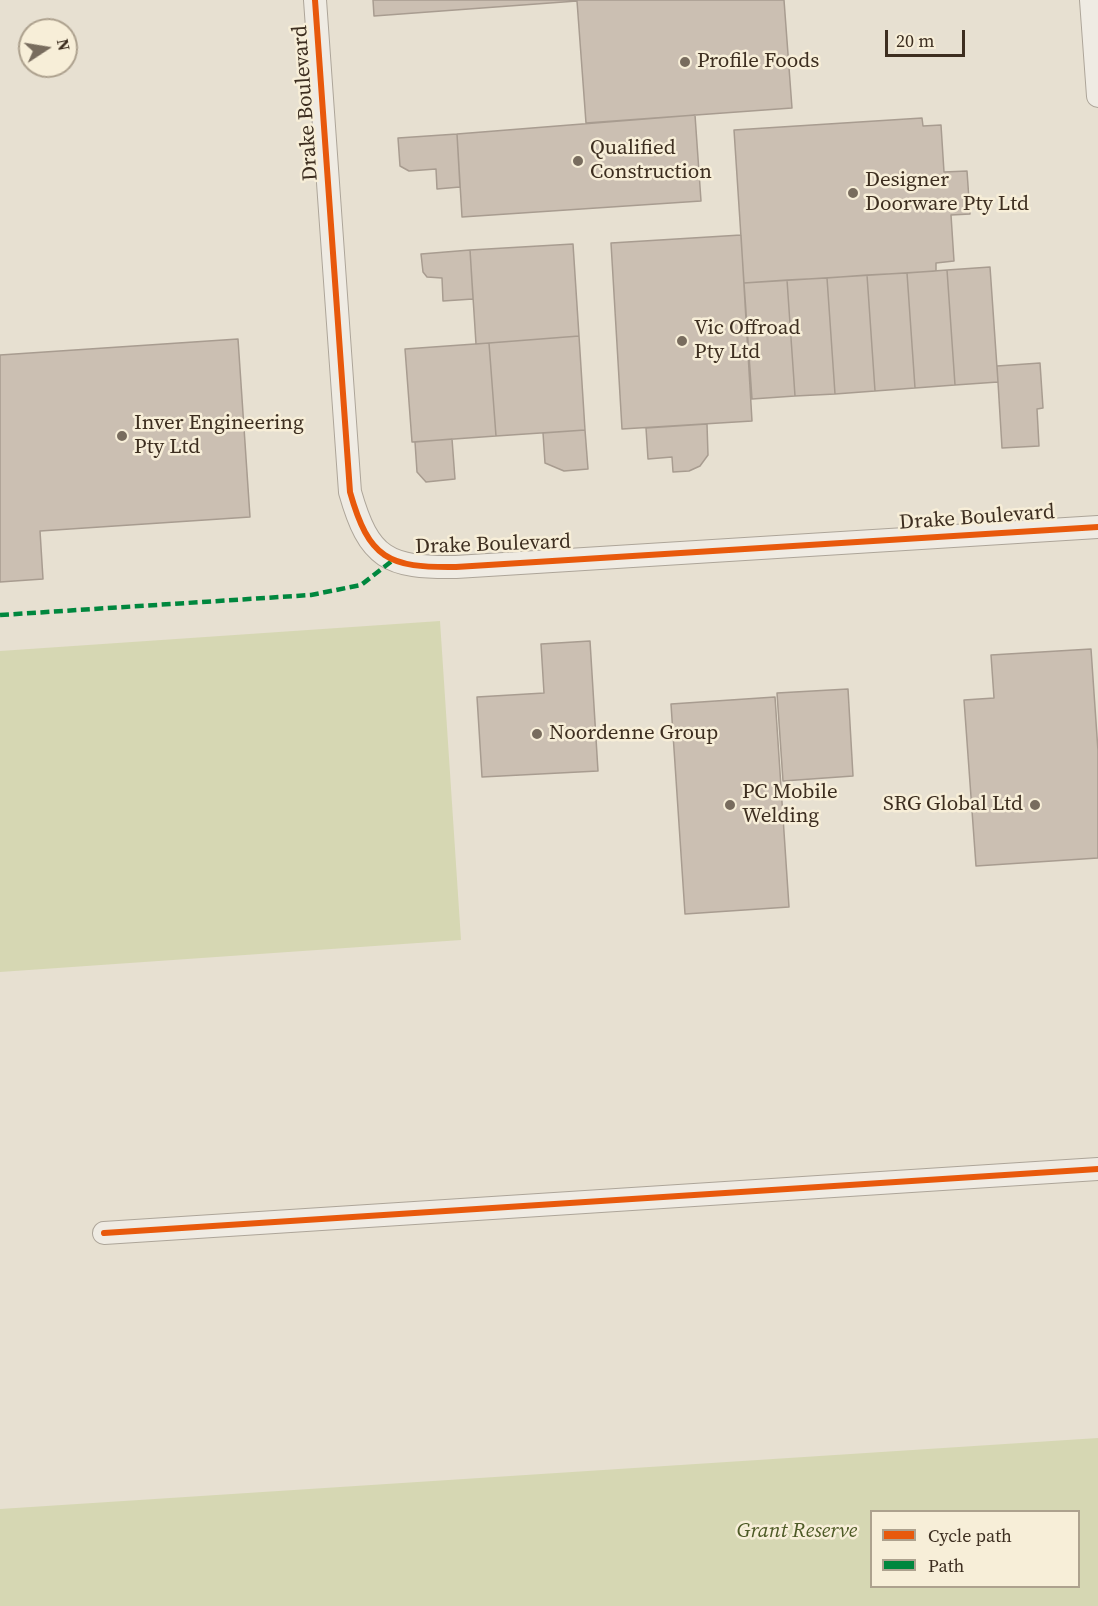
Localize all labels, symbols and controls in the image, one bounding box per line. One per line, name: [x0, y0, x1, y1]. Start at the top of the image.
north arrow: [18, 18, 78, 78]
scale bar: [888, 18, 968, 56]
street label: Drake Boulevard: [288, 24, 324, 182]
text: 20 m: [896, 28, 934, 53]
text: N: [52, 37, 76, 53]
place label: Profile Foods: [697, 49, 819, 75]
marker: Profile Foods: [678, 55, 692, 69]
place label: Qualified Construction: [590, 136, 712, 186]
marker: Qualified Construction: [571, 154, 585, 168]
place label: Designer Doorware Pty Ltd: [865, 168, 1029, 218]
marker: Designer Doorware Pty Ltd: [846, 186, 860, 200]
place label: Vic Offroad Pty Ltd: [694, 316, 800, 366]
marker: Vic Offroad Pty Ltd: [675, 334, 689, 348]
place label: Inver Engineering Pty Ltd: [134, 411, 304, 461]
marker: Inver Engineering Pty Ltd: [115, 429, 129, 443]
street label: Drake Boulevard: [898, 500, 1056, 536]
street label: Drake Boulevard: [415, 530, 571, 560]
place label: Noordenne Group: [549, 721, 718, 747]
marker: Noordenne Group: [530, 727, 544, 741]
place label: PC Mobile Welding: [742, 780, 838, 830]
place label: SRG Global Ltd: [883, 792, 1023, 818]
marker: PC Mobile Welding: [723, 798, 737, 812]
marker: SRG Global Ltd: [1028, 798, 1042, 812]
legend: [870, 1510, 1080, 1588]
park label: Grant Reserve: [737, 1519, 857, 1545]
text: Cycle path: [928, 1523, 1012, 1548]
text: Path: [928, 1553, 964, 1578]

